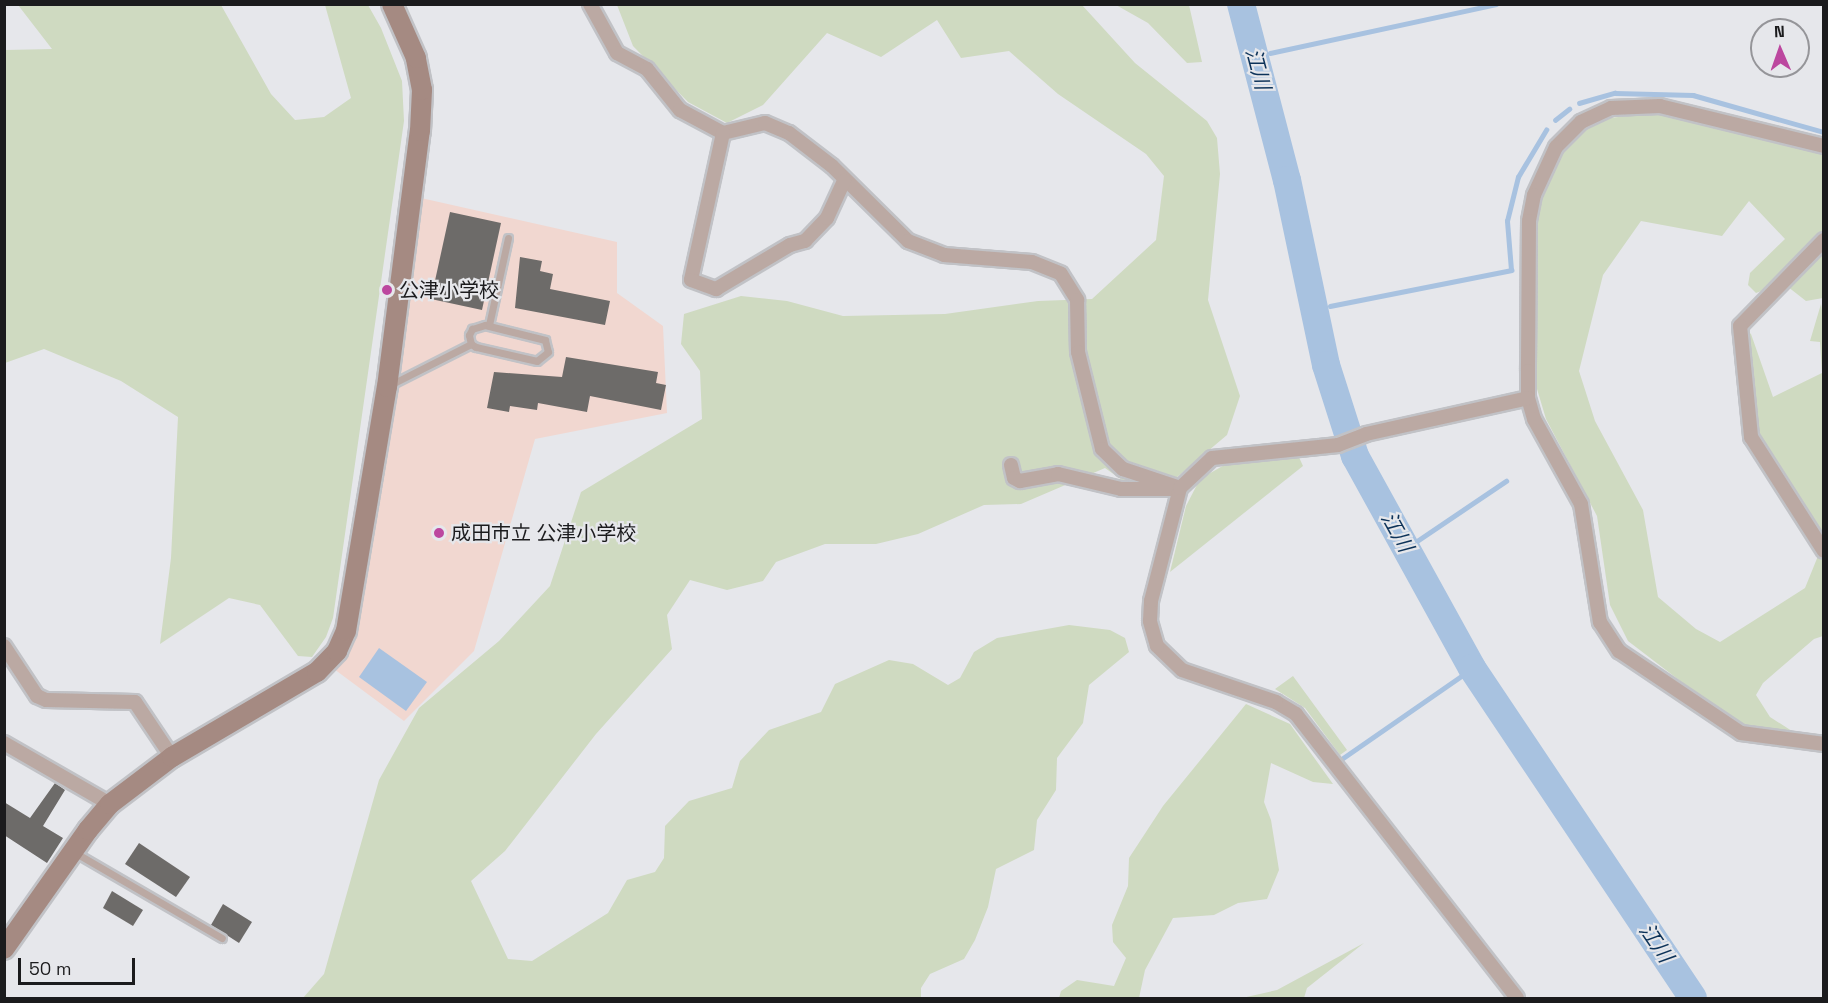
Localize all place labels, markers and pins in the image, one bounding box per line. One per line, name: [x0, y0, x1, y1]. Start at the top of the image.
place label: 公津小学校: [399, 278, 499, 302]
marker: 公津小学校: [380, 283, 394, 297]
place label: 成田市立 公津小学校: [451, 521, 636, 545]
marker: 成田市立 公津小学校: [432, 526, 446, 540]

